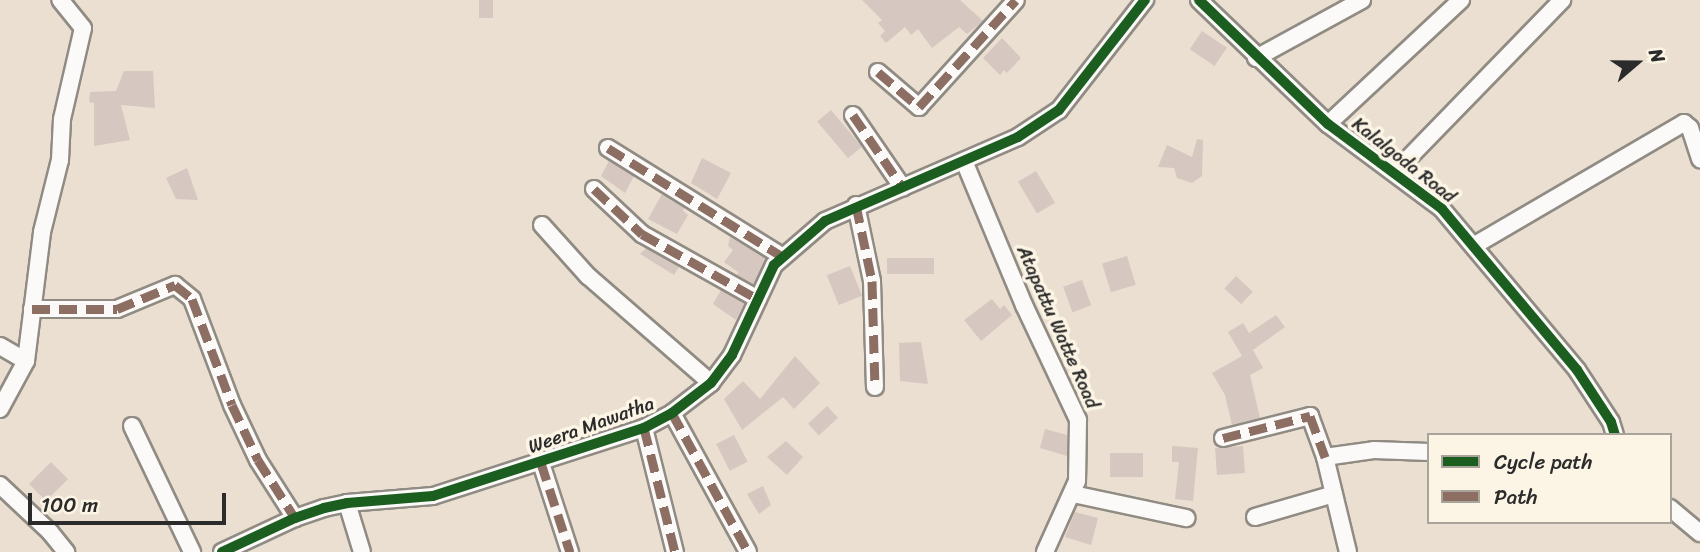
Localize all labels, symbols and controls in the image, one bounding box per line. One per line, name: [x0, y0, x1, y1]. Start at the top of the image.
north arrow: [1602, 28, 1672, 98]
text: N: [1639, 44, 1675, 67]
street label: Kalalgoda Road: [1347, 112, 1461, 208]
street label: Atapattu Watte Road: [1012, 242, 1104, 412]
street label: Weera Mawatha: [525, 392, 657, 458]
legend: [1427, 433, 1672, 524]
text: Cycle path: [1494, 443, 1593, 481]
scale bar: [32, 478, 229, 522]
text: Path: [1494, 478, 1537, 516]
text: 100 m: [41, 486, 98, 524]

